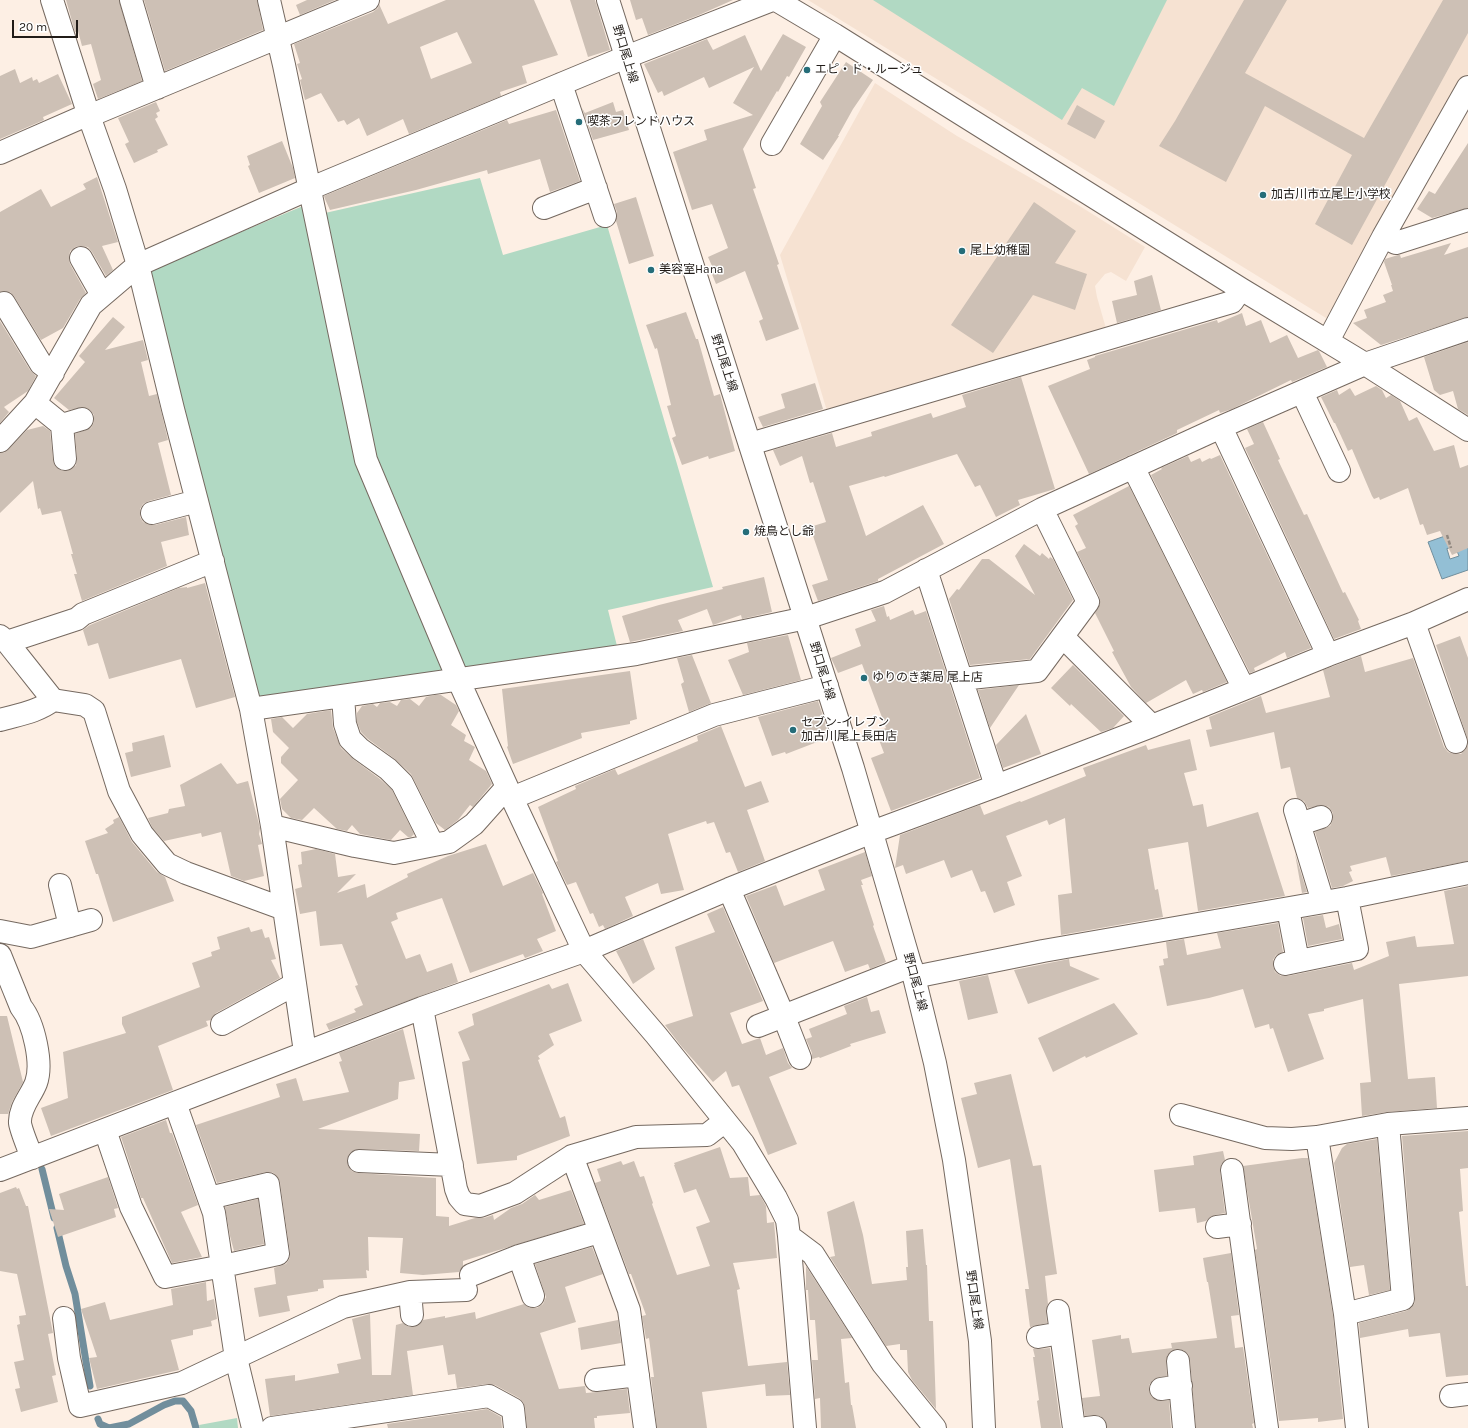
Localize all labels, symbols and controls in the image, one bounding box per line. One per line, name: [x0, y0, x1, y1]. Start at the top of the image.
scale bar: [14, 12, 80, 38]
text: 20 m: [19, 20, 47, 34]
street label: 野口尾上線: [609, 23, 641, 85]
place label: エピ・ド・ルージュ: [815, 63, 923, 77]
marker: エピ・ド・ルージュ: [802, 65, 812, 75]
place label: 喫茶フレンドハウス: [587, 115, 695, 129]
marker: 喫茶フレンドハウス: [574, 117, 584, 127]
place label: 加古川市立尾上小学校: [1271, 188, 1391, 202]
marker: 加古川市立尾上小学校: [1258, 190, 1268, 200]
place label: 尾上幼稚園: [970, 244, 1030, 258]
marker: 尾上幼稚園: [957, 246, 967, 256]
place label: 美容室Hana: [659, 263, 723, 277]
marker: 美容室Hana: [646, 265, 656, 275]
street label: 野口尾上線: [708, 332, 740, 394]
place label: 焼鳥とし爺: [754, 525, 814, 539]
marker: 焼鳥とし爺: [741, 527, 751, 537]
street label: 野口尾上線: [806, 640, 838, 702]
place label: ゆりのき薬局 尾上店: [872, 671, 983, 685]
marker: ゆりのき薬局 尾上店: [859, 673, 869, 683]
place label: セブン-イレブン 加古川尾上長田店: [801, 716, 897, 744]
marker: セブン-イレブン 加古川尾上長田店: [788, 725, 798, 735]
street label: 野口尾上線: [900, 951, 930, 1013]
street label: 野口尾上線: [963, 1269, 985, 1331]

